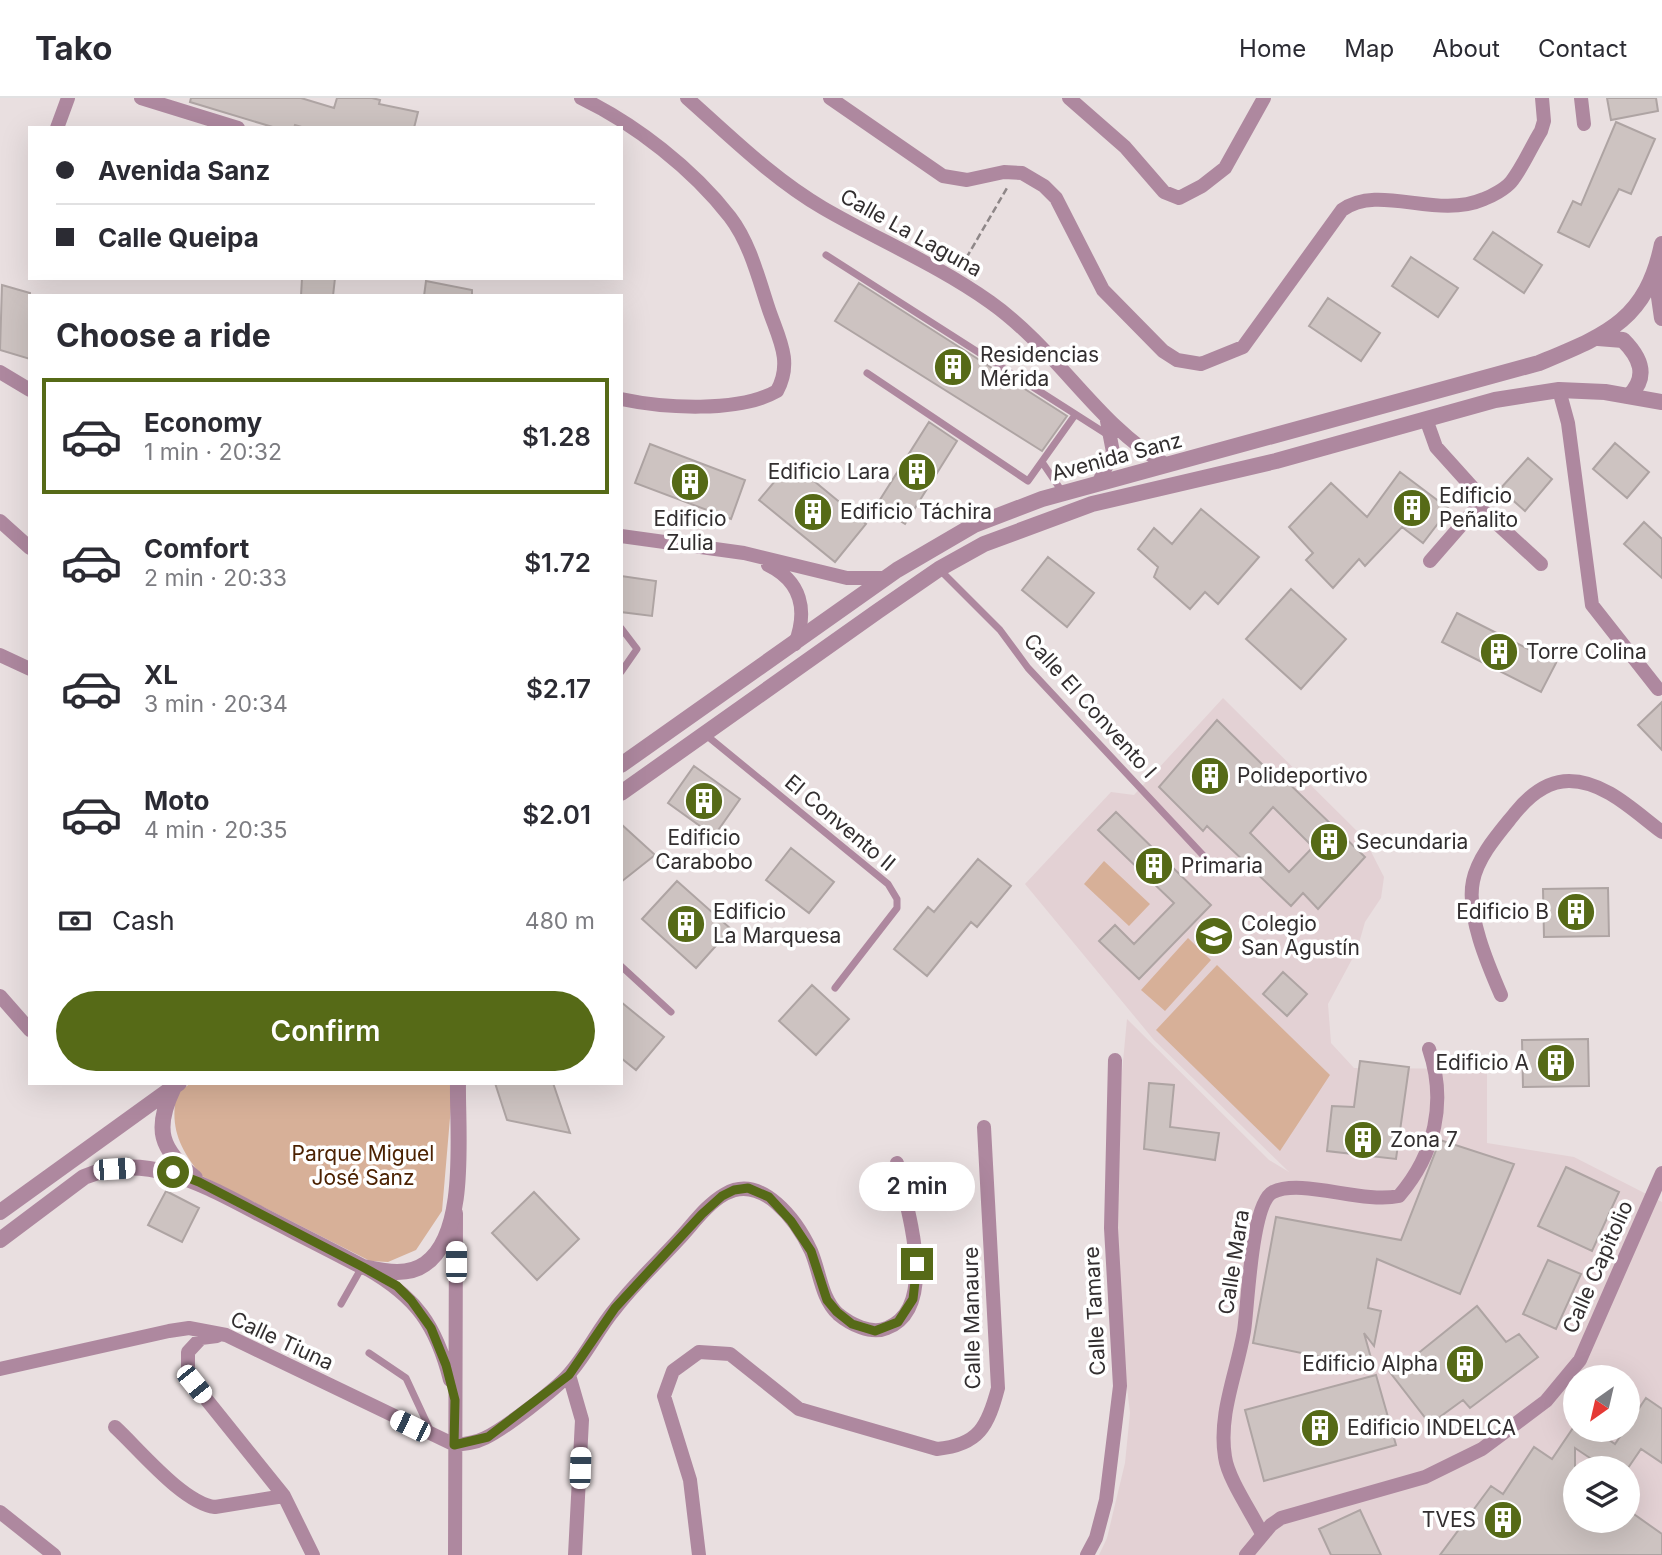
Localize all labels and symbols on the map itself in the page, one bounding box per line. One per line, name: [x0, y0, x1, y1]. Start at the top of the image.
street label: Calle La Laguna: [836, 183, 986, 282]
place label: Residencias Mérida: [980, 342, 1099, 391]
building icon: Residencias Mérida: [932, 346, 974, 388]
street label: Avenida Sanz: [1049, 427, 1185, 486]
building icon: Edificio Lara: [896, 451, 938, 493]
place label: Edificio Lara: [768, 459, 890, 484]
building icon: Edificio Zulia: [669, 461, 711, 503]
place label: Edificio Peñalito: [1439, 483, 1518, 532]
building icon: Edificio Peñalito: [1391, 487, 1433, 529]
building icon: Edificio Táchira: [792, 491, 834, 533]
place label: Edificio Táchira: [840, 499, 992, 524]
place label: Edificio Zulia: [653, 506, 727, 555]
street label: Calle El Convento I: [1019, 628, 1162, 783]
building icon: Torre Colina: [1478, 631, 1520, 673]
place label: Torre Colina: [1526, 639, 1647, 664]
building icon: Polideportivo: [1189, 755, 1231, 797]
place label: Polideportivo: [1237, 763, 1368, 788]
street label: El Convento II: [780, 769, 901, 876]
building icon: Edificio Carabobo: [683, 780, 725, 822]
building icon: Secundaria: [1308, 821, 1350, 863]
place label: Edificio Carabobo: [655, 825, 753, 874]
place label: Secundaria: [1356, 829, 1468, 854]
building icon: Primaria: [1133, 845, 1175, 887]
place label: Primaria: [1181, 853, 1263, 878]
building icon: Edificio B: [1555, 891, 1597, 933]
place label: Edificio La Marquesa: [713, 899, 841, 948]
place label: Edificio B: [1456, 899, 1549, 924]
building icon: Edificio La Marquesa: [665, 903, 707, 945]
place label: Colegio San Agustín: [1241, 911, 1360, 960]
school or university icon: Colegio San Agustín: [1193, 915, 1235, 957]
building icon: Edificio A: [1535, 1042, 1577, 1084]
place label: Edificio A: [1436, 1050, 1529, 1075]
building icon: Zona 7: [1342, 1119, 1384, 1161]
place label: Zona 7: [1390, 1127, 1458, 1152]
park label: Parque Miguel José Sanz: [292, 1141, 434, 1190]
route start: [157, 1156, 189, 1188]
car: [93, 1157, 136, 1181]
callout: 2 min: [859, 1162, 975, 1212]
street label: Calle Capitolio: [1557, 1197, 1638, 1337]
street label: Calle Mara: [1213, 1208, 1254, 1316]
car: [446, 1241, 467, 1283]
street label: Calle Manaure: [958, 1246, 985, 1390]
street label: Calle Tamare: [1079, 1246, 1110, 1376]
route end: [901, 1248, 933, 1280]
street label: Calle Tiuna: [227, 1306, 338, 1375]
building icon: Edificio Alpha: [1444, 1343, 1486, 1385]
place label: Edificio Alpha: [1302, 1351, 1438, 1376]
car: [173, 1361, 216, 1407]
north arrow: [1563, 1365, 1640, 1442]
car: [387, 1407, 434, 1445]
building icon: Edificio INDELCA: [1299, 1407, 1341, 1449]
place label: Edificio INDELCA: [1347, 1415, 1516, 1440]
car: [569, 1447, 592, 1489]
building icon: TVES: [1482, 1499, 1524, 1541]
place label: TVES: [1422, 1507, 1476, 1532]

